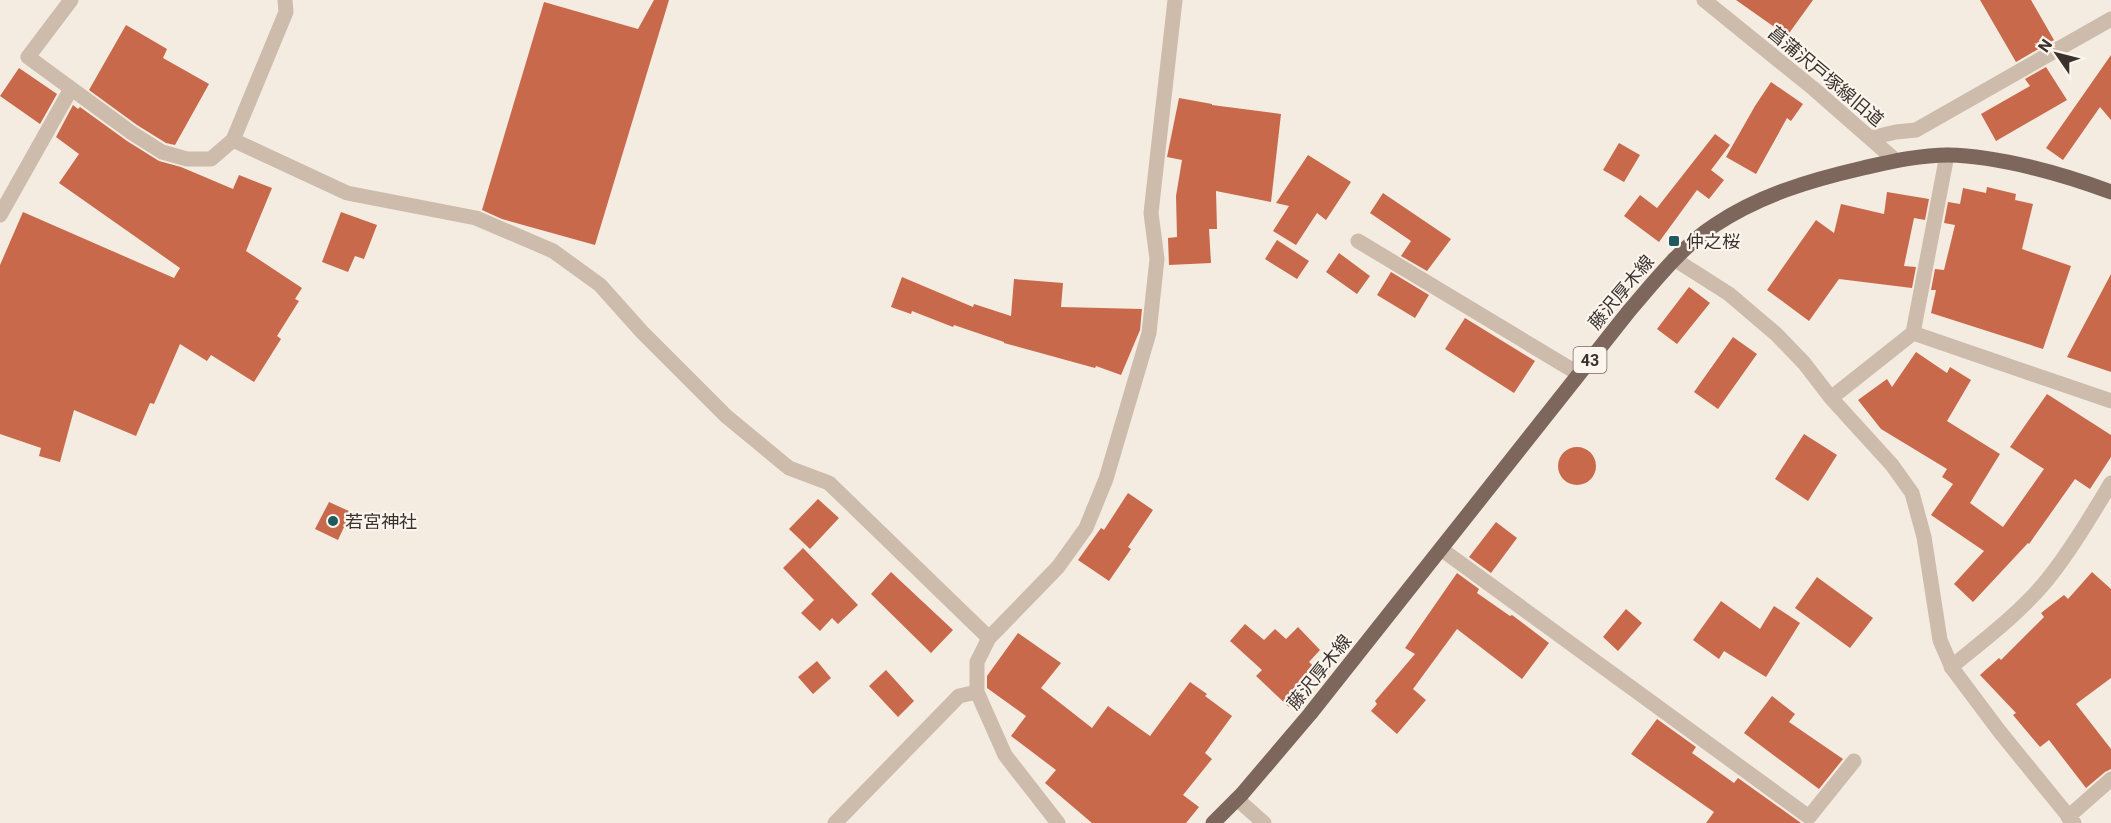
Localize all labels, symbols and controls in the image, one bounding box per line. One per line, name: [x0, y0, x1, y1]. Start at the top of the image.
street label: 菖蒲沢戸塚線旧道: [1764, 22, 1888, 130]
north arrow: [2027, 24, 2087, 84]
text: N: [2034, 36, 2056, 56]
place label: 仲之桜: [1686, 231, 1740, 252]
marker: 仲之桜: [1667, 234, 1681, 248]
street label: 藤沢厚木線: [1584, 251, 1658, 333]
road number: 43: [1574, 347, 1606, 373]
place label: 若宮神社: [345, 511, 417, 532]
marker: 若宮神社: [326, 514, 340, 528]
street label: 藤沢厚木線: [1283, 630, 1355, 714]

